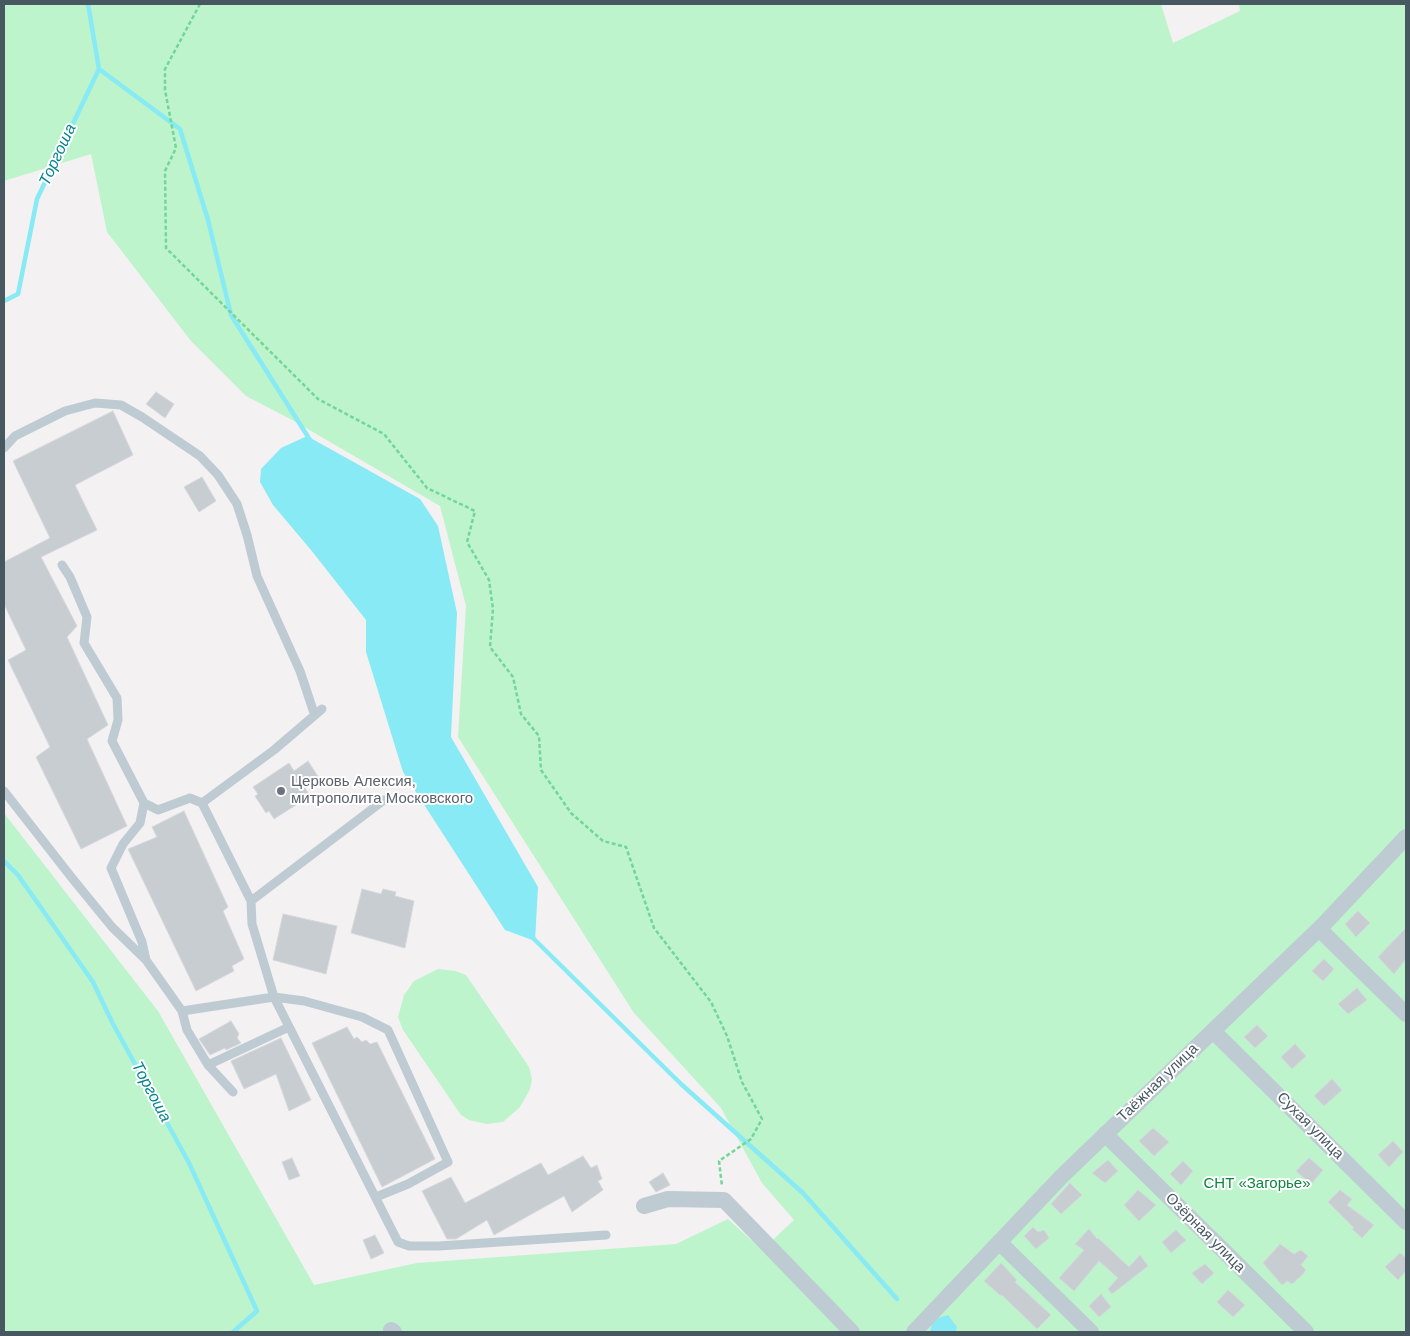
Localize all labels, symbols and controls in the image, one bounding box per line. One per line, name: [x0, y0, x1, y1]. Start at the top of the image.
water label: Торгоша: [35, 121, 81, 189]
place label: Церковь Алексия, митрополита Московского: [291, 773, 473, 808]
marker: Церковь Алексия, митрополита Московского: [275, 785, 287, 797]
street label: Таёжная улица: [1114, 1040, 1202, 1126]
water label: Торгоша: [127, 1058, 175, 1126]
street label: Сухая улица: [1273, 1089, 1347, 1163]
park label: СНТ «Загорье»: [1203, 1175, 1311, 1193]
street label: Озёрная улица: [1161, 1189, 1249, 1277]

